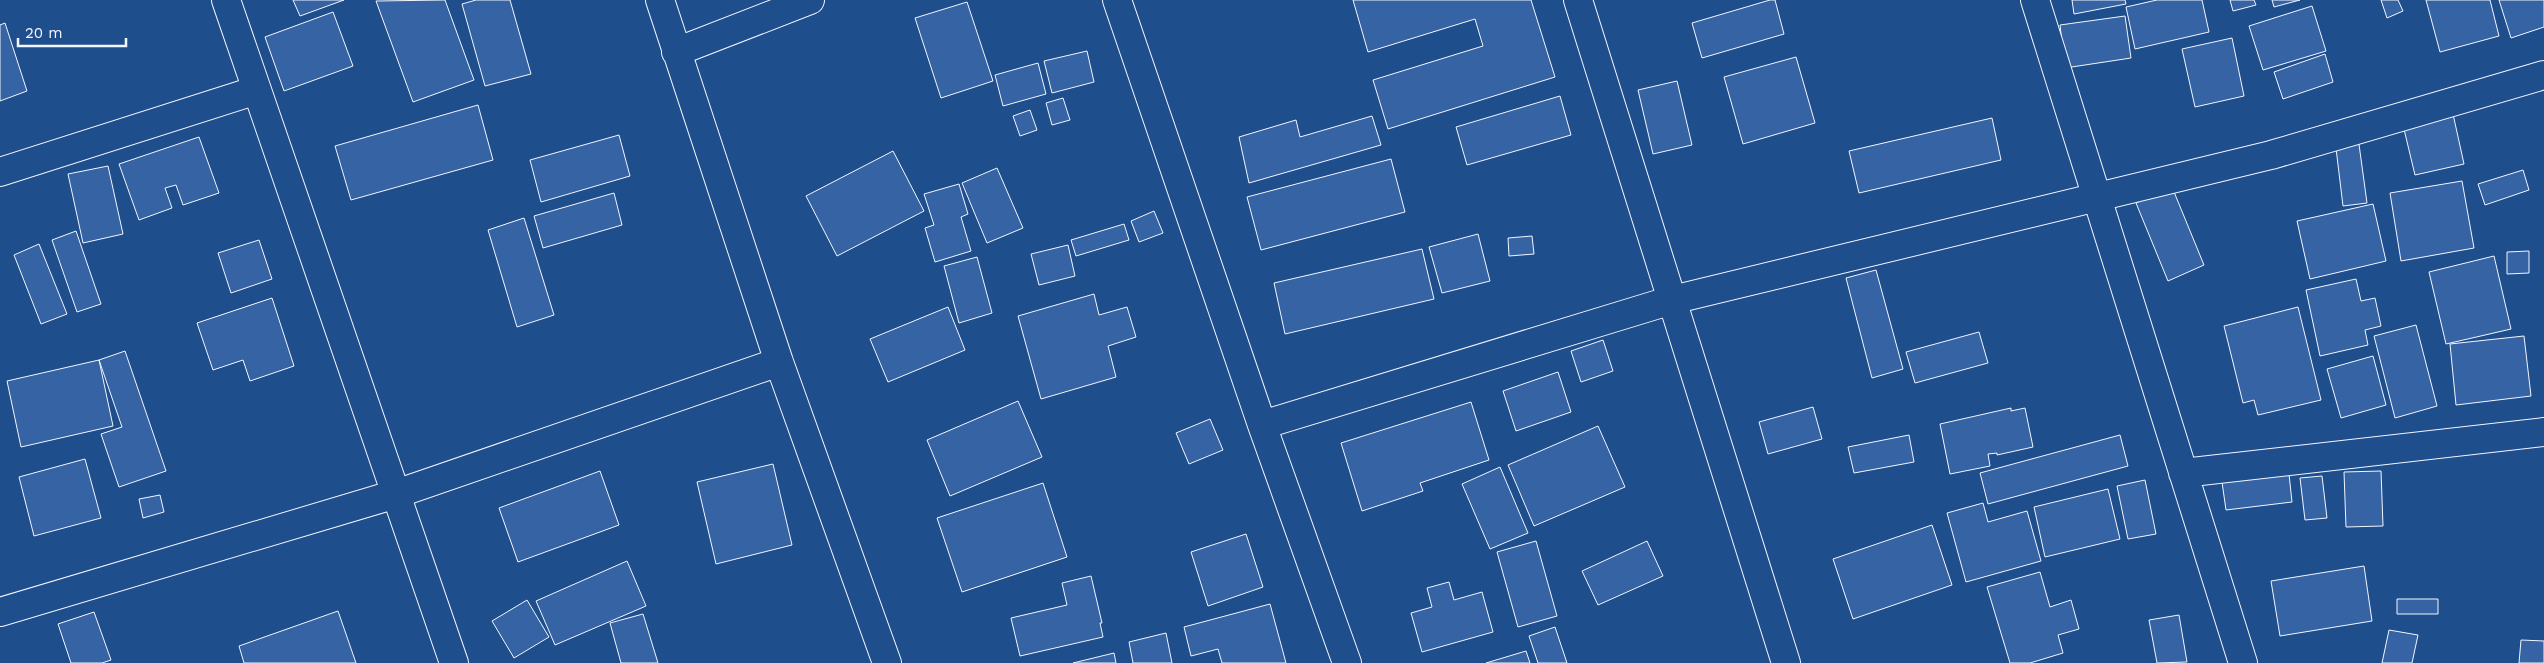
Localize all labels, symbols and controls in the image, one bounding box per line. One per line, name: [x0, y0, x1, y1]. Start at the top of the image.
scale bar: [18, 15, 125, 47]
text: 20 m: [25, 24, 63, 42]

